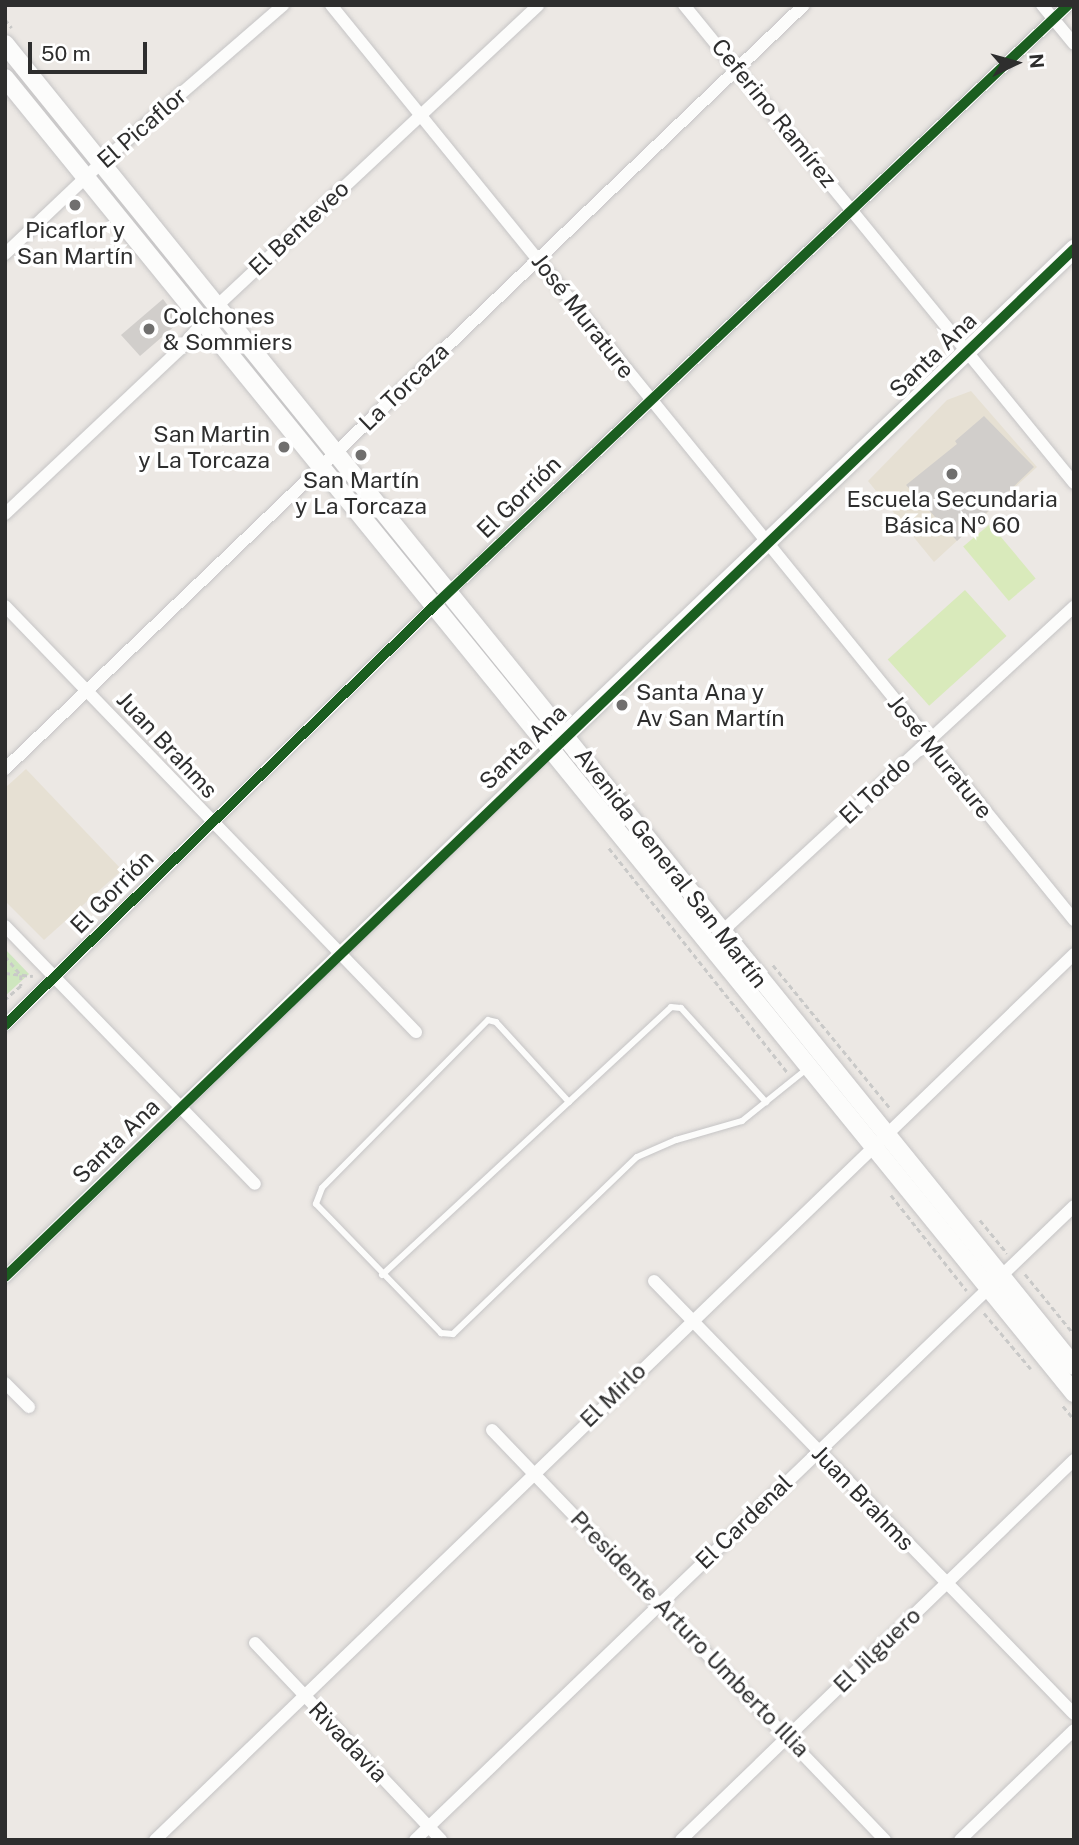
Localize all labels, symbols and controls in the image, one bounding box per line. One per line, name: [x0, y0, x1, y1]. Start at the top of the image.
scale bar: [32, 28, 150, 72]
north arrow: [981, 28, 1051, 98]
street label: Ceferino Ramírez: [706, 33, 842, 193]
text: 50 m: [41, 41, 91, 66]
text: N: [1025, 53, 1049, 70]
street label: El Picaflor: [92, 82, 192, 174]
street label: El Benteveo: [243, 175, 355, 281]
marker: Picaflor y San Martín: [67, 197, 83, 213]
place label: Picaflor y San Martín: [17, 216, 133, 270]
street label: José Murature: [526, 248, 640, 384]
place label: Colchones & Sommiers: [163, 302, 292, 356]
street label: Santa Ana: [884, 307, 982, 403]
marker: Colchones & Sommiers: [141, 321, 157, 337]
street label: La Torcaza: [353, 337, 455, 437]
place label: San Martin y La Torcaza: [138, 420, 270, 474]
marker: San Martin y La Torcaza: [276, 439, 292, 455]
marker: San Martín y La Torcaza: [353, 447, 369, 463]
street label: El Gorrión: [471, 450, 567, 544]
place label: San Martín y La Torcaza: [295, 466, 427, 520]
marker: Escuela Secundaria Básica Nº 60: [944, 466, 960, 482]
place label: Escuela Secundaria Básica Nº 60: [846, 485, 1058, 539]
place label: Santa Ana y Av San Martín: [636, 678, 785, 732]
street label: Juan Brahms: [111, 686, 223, 804]
street label: José Murature: [882, 690, 998, 824]
marker: Santa Ana y Av San Martín: [614, 697, 630, 713]
street label: Santa Ana: [474, 699, 572, 795]
street label: Avenida General San Martín: [569, 743, 773, 993]
street label: El Tordo: [834, 750, 916, 830]
street label: El Gorrión: [65, 845, 159, 939]
street label: Santa Ana: [67, 1093, 165, 1189]
street label: El Mirlo: [574, 1357, 652, 1433]
street label: Juan Brahms: [806, 1440, 920, 1556]
street label: El Cardenal: [690, 1469, 798, 1575]
street label: Presidente Arturo Umberto Illia: [565, 1505, 815, 1763]
street label: El Jilguero: [828, 1602, 926, 1698]
street label: Rivadavia: [303, 1696, 393, 1788]

